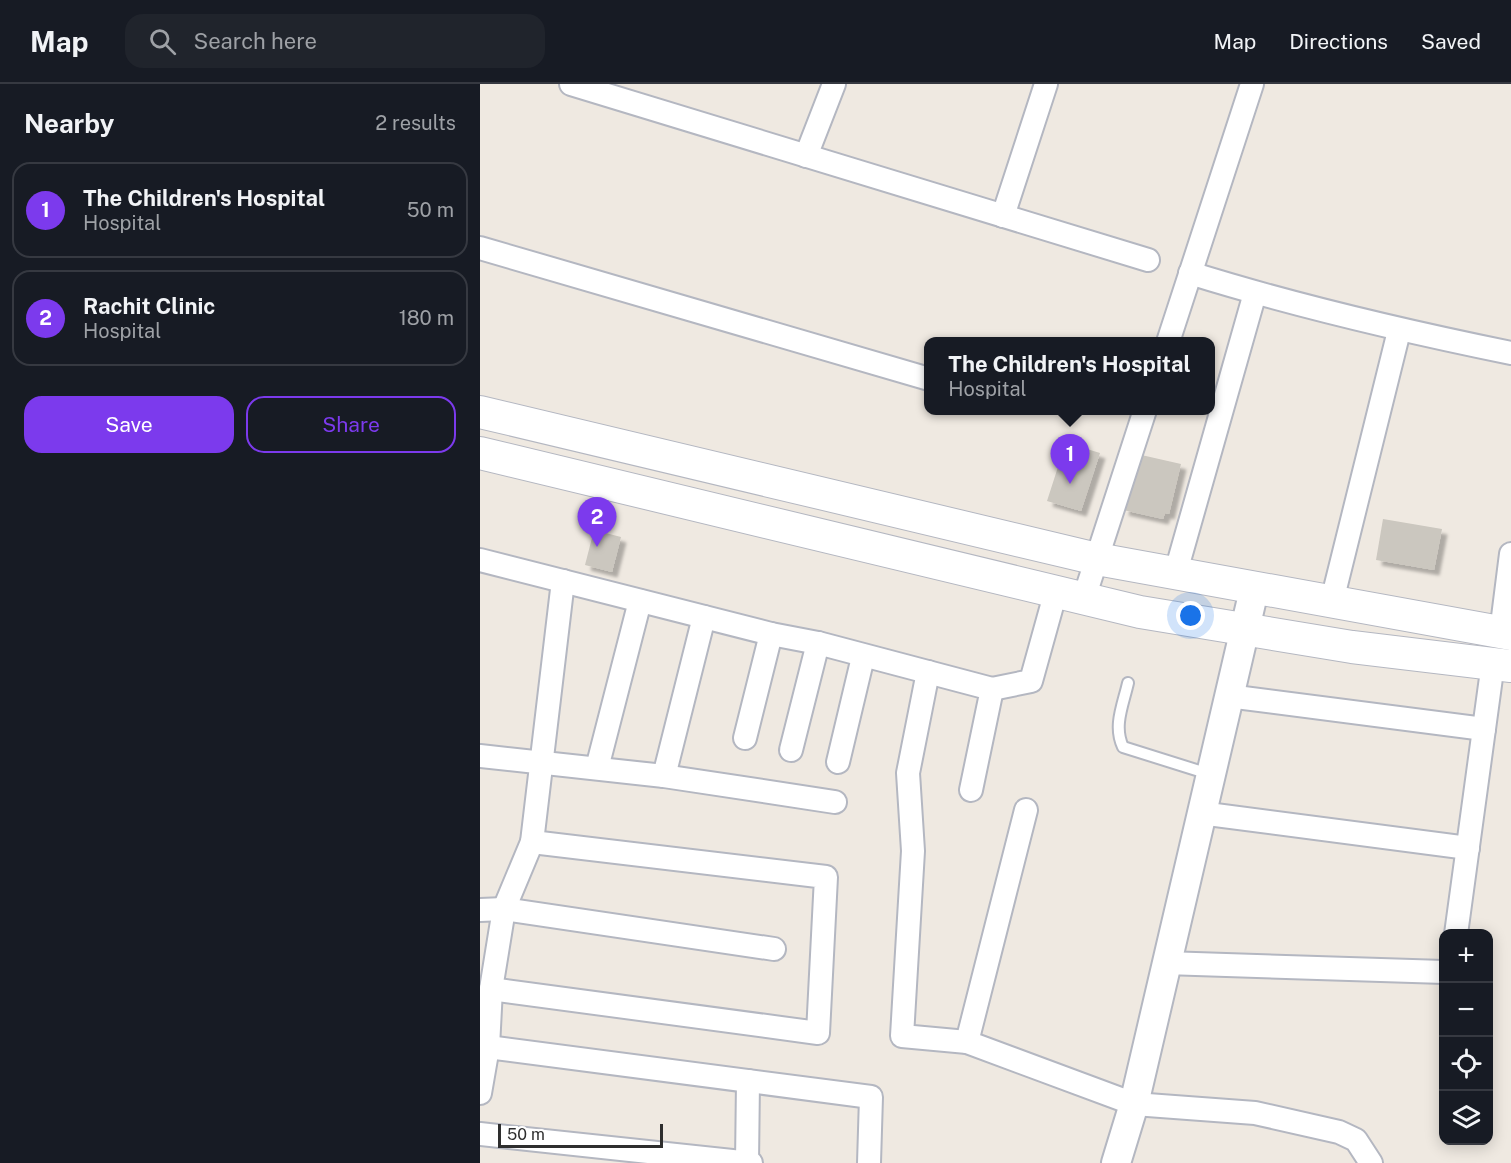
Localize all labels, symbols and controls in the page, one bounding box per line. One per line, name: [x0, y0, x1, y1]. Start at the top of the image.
search box: [125, 14, 545, 68]
text: Map: [30, 25, 89, 58]
icon: search: [146, 25, 179, 58]
text: Search here: [194, 28, 317, 54]
text: Map: [1214, 29, 1256, 54]
text: Directions: [1289, 29, 1388, 54]
text: Saved: [1421, 29, 1481, 54]
text: Nearby: [24, 108, 114, 139]
text: 2 results: [375, 111, 456, 135]
text: The Children's Hospital: [83, 185, 325, 211]
text: 1: [41, 198, 50, 222]
text: 50 m: [407, 198, 454, 222]
text: Hospital: [83, 211, 161, 235]
text: Rachit Clinic: [83, 293, 215, 319]
text: 2: [39, 306, 52, 330]
text: 180 m: [399, 306, 454, 330]
text: Hospital: [83, 319, 161, 343]
popup: [924, 337, 1215, 415]
text: The Children's Hospital: [948, 351, 1191, 377]
text: Hospital: [948, 377, 1027, 401]
button: Save: [24, 396, 234, 453]
button: Share: [246, 396, 456, 453]
pin: 1: [1050, 434, 1090, 484]
pin: 2: [578, 498, 616, 547]
your location: [1176, 601, 1205, 630]
map controls: [1439, 929, 1493, 1145]
button: +: [1439, 929, 1493, 983]
button: −: [1439, 983, 1493, 1037]
button: locate: [1439, 1037, 1493, 1091]
button: layers: [1439, 1091, 1493, 1145]
scale bar: [498, 1121, 663, 1148]
text: 50 m: [507, 1125, 545, 1144]

